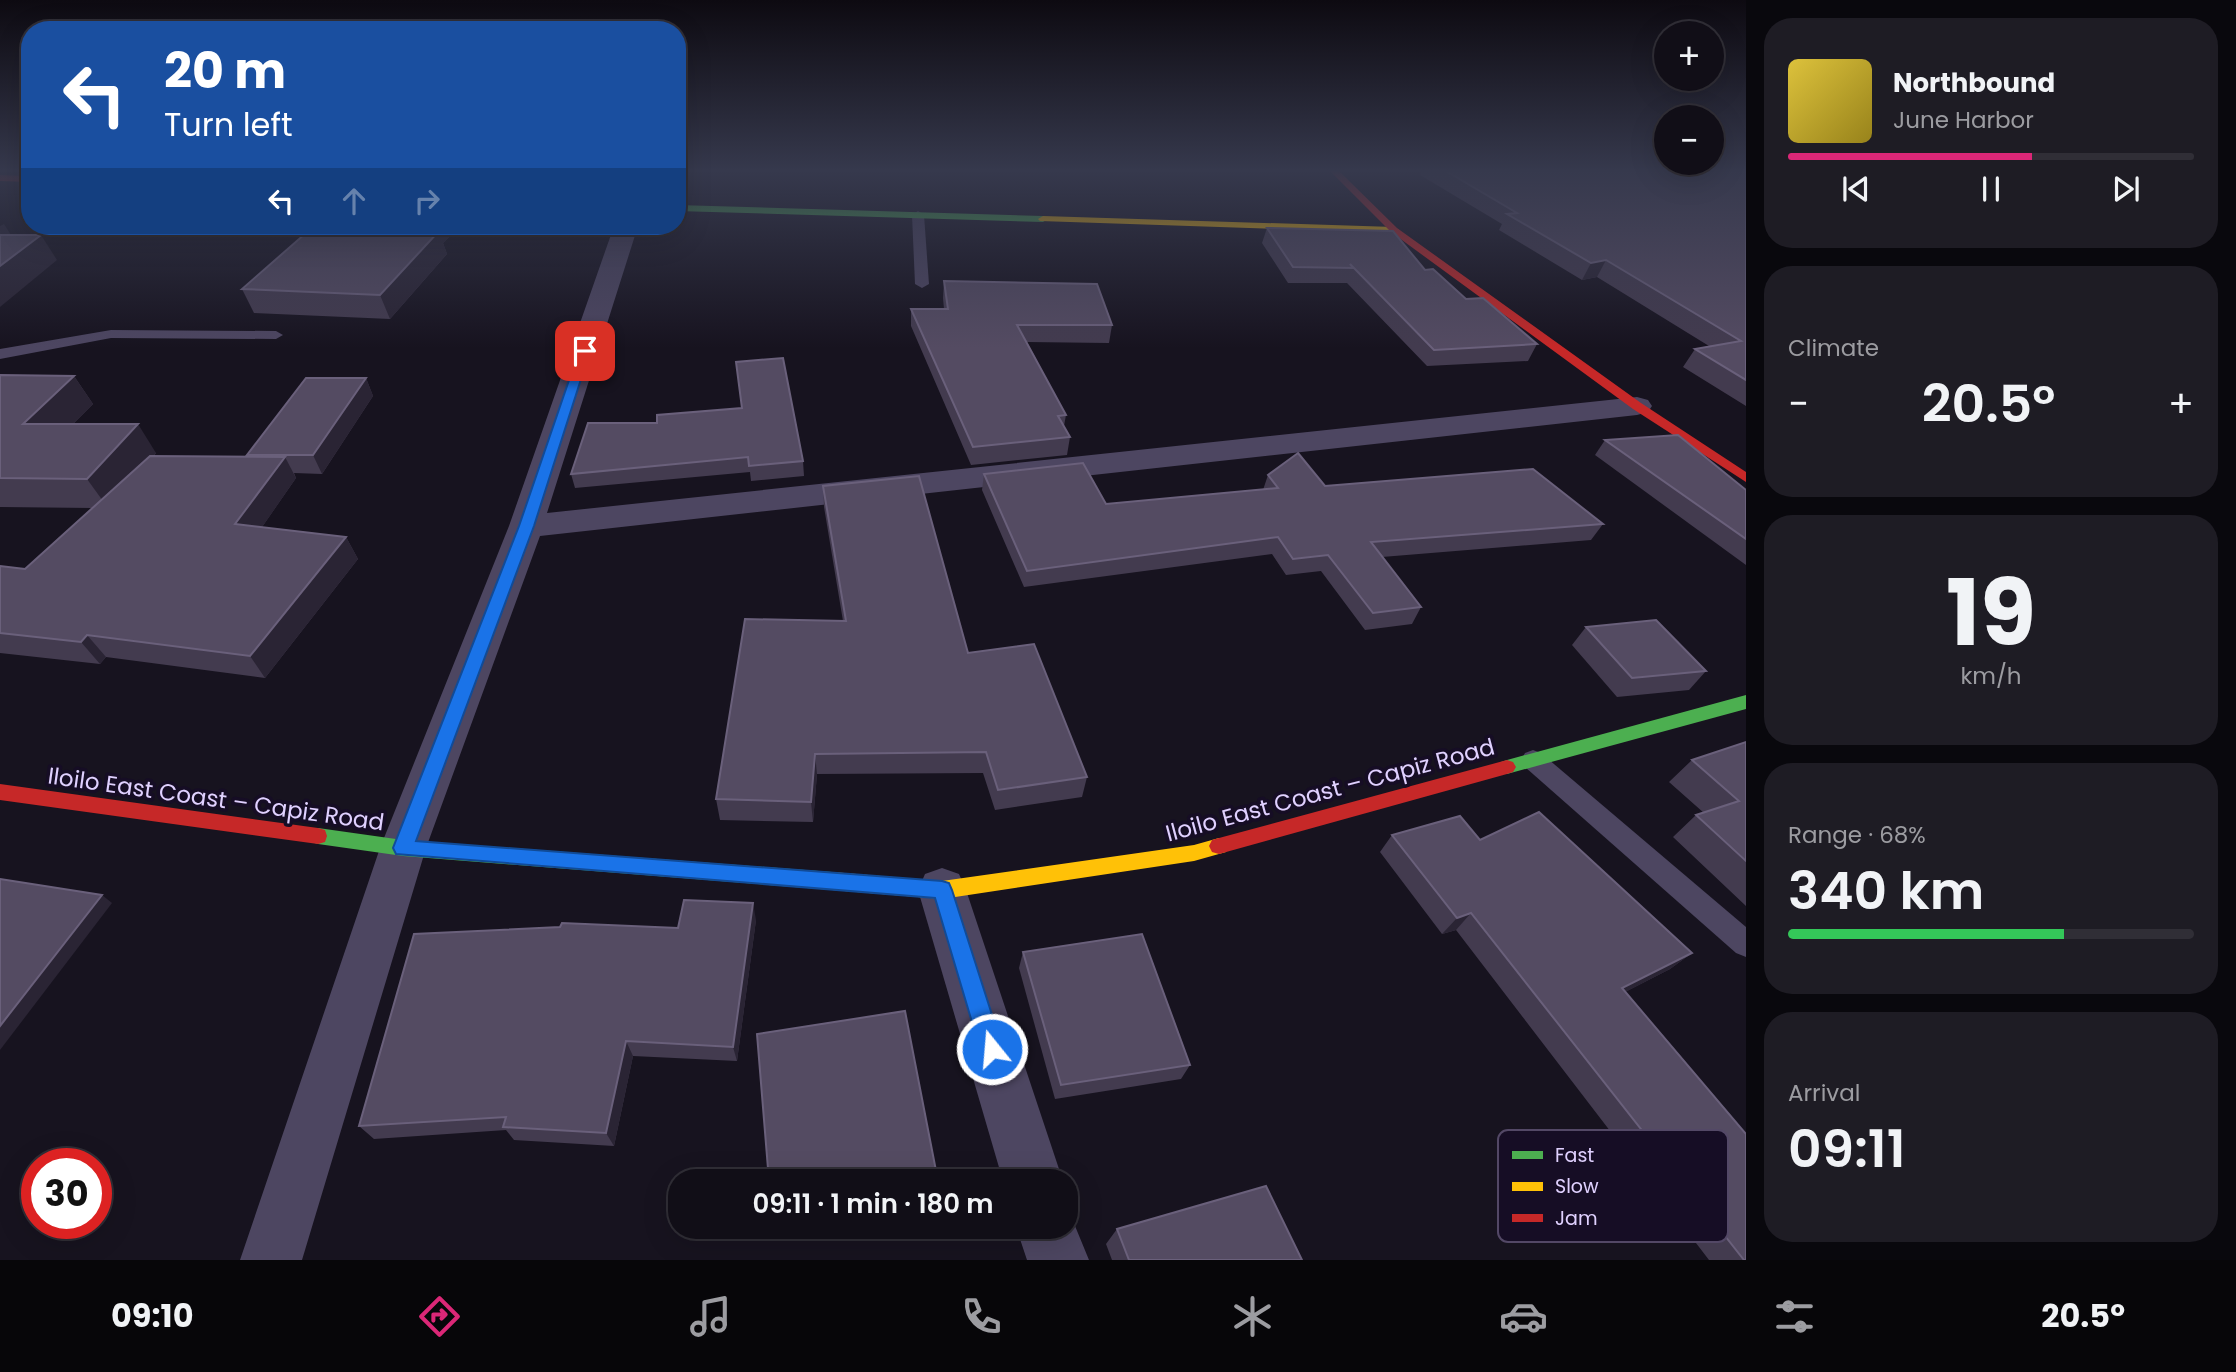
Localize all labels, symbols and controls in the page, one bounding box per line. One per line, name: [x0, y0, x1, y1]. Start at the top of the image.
map controls: [1654, 21, 1724, 175]
button: +: [1654, 21, 1724, 91]
text: 20 m: [164, 37, 286, 105]
icon: left: [49, 49, 140, 140]
text: Northbound: [1893, 65, 2055, 101]
text: Turn left: [164, 102, 293, 147]
text: June Harbor: [1893, 104, 2034, 136]
button: −: [1654, 105, 1724, 175]
icon: previous: [1837, 170, 1875, 208]
icon: pause: [1972, 170, 2010, 208]
icon: next: [2107, 170, 2145, 208]
icon: left: [262, 182, 300, 220]
icon: ahead: [335, 182, 373, 220]
icon: right: [408, 182, 446, 220]
pin: [555, 321, 615, 381]
icon: arrive: [566, 332, 604, 370]
text: Climate: [1788, 332, 1879, 364]
text: 20.5°: [1922, 367, 2055, 440]
text: −: [1788, 377, 1809, 430]
text: +: [2168, 377, 2194, 430]
text: 19: [1946, 549, 2036, 677]
text: km/h: [1960, 660, 2022, 692]
street label: Iloilo East Coast – Capiz Road: [1162, 731, 1498, 849]
street label: Iloilo East Coast – Capiz Road: [46, 760, 386, 838]
text: Range · 68%: [1788, 819, 1926, 851]
text: 340 km: [1788, 854, 1984, 927]
position arrow: [955, 1012, 1029, 1086]
text: Arrival: [1788, 1077, 1860, 1109]
text: 09:11: [1788, 1112, 1905, 1185]
legend: [1498, 1130, 1728, 1242]
text: Fast: [1555, 1142, 1594, 1169]
speed limit sign: 30: [21, 1148, 112, 1239]
text: Slow: [1555, 1173, 1599, 1200]
text: 09:11 · 1 min · 180 m: [752, 1186, 994, 1222]
text: Jam: [1555, 1205, 1597, 1232]
icon: directions: [415, 1292, 464, 1341]
icon: music: [686, 1292, 735, 1341]
icon: phone: [957, 1292, 1006, 1341]
icon: climate: [1228, 1292, 1277, 1341]
icon: car: [1499, 1292, 1548, 1341]
icon: filters: [1770, 1292, 1819, 1341]
text: 09:10: [111, 1293, 194, 1338]
text: 20.5°: [2041, 1293, 2125, 1338]

